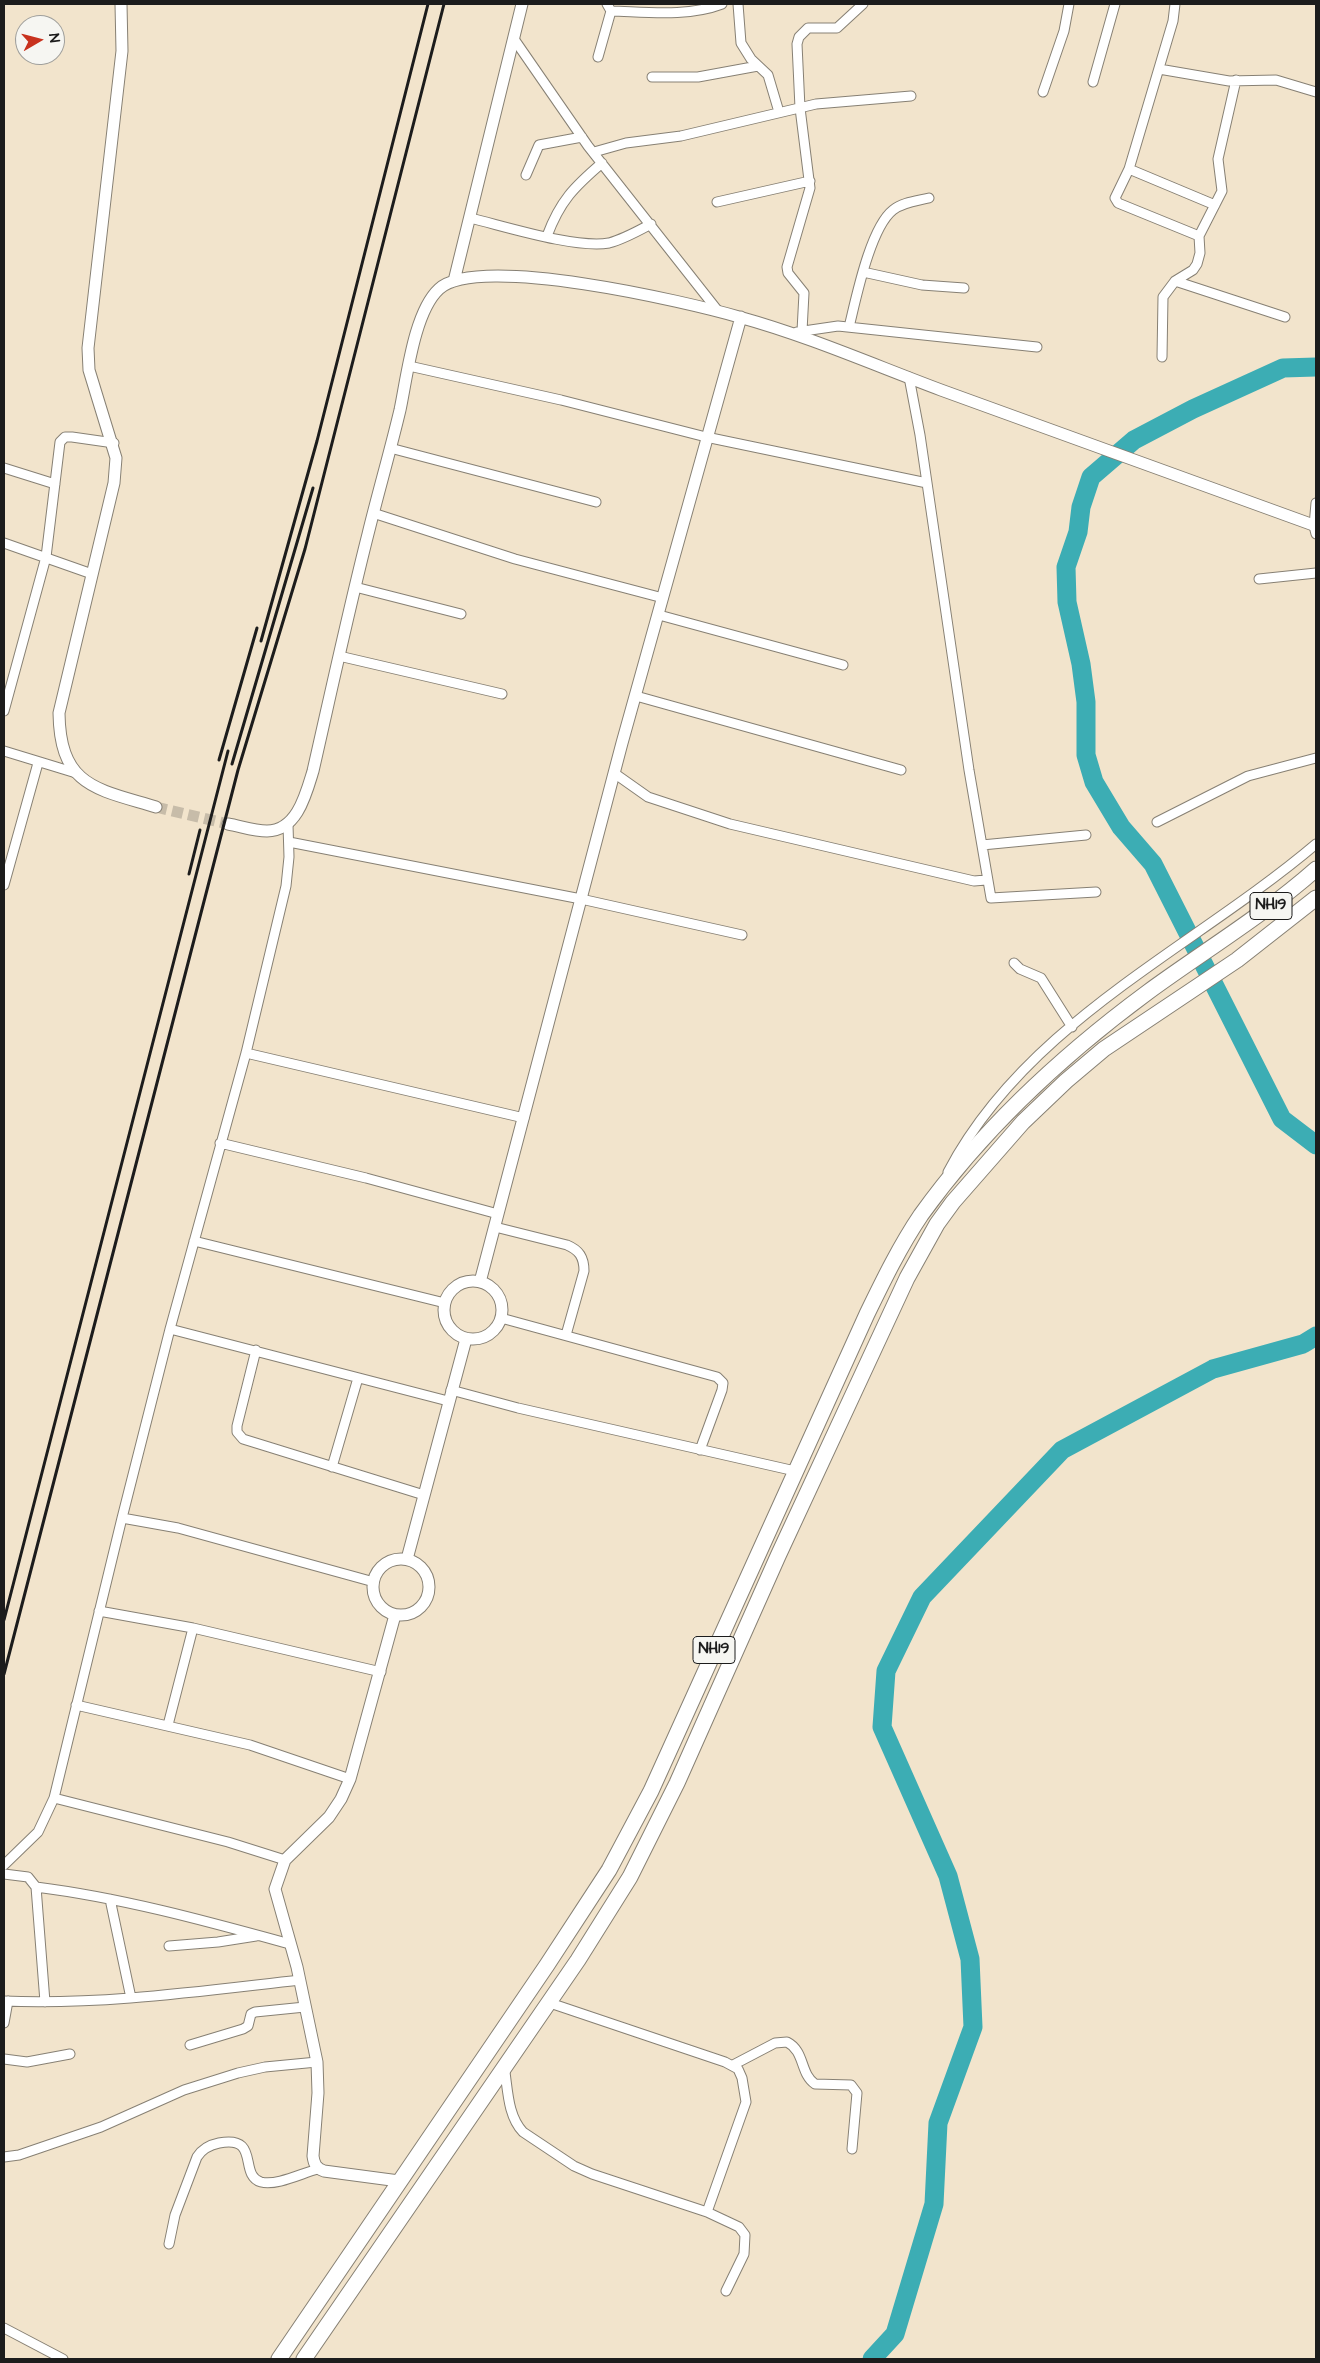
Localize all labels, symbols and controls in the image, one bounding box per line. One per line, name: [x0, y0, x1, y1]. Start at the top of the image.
north arrow: [15, 15, 65, 65]
text: N: [43, 32, 64, 44]
road number: NH19: [1250, 892, 1292, 919]
road number: NH19: [693, 1636, 735, 1664]

